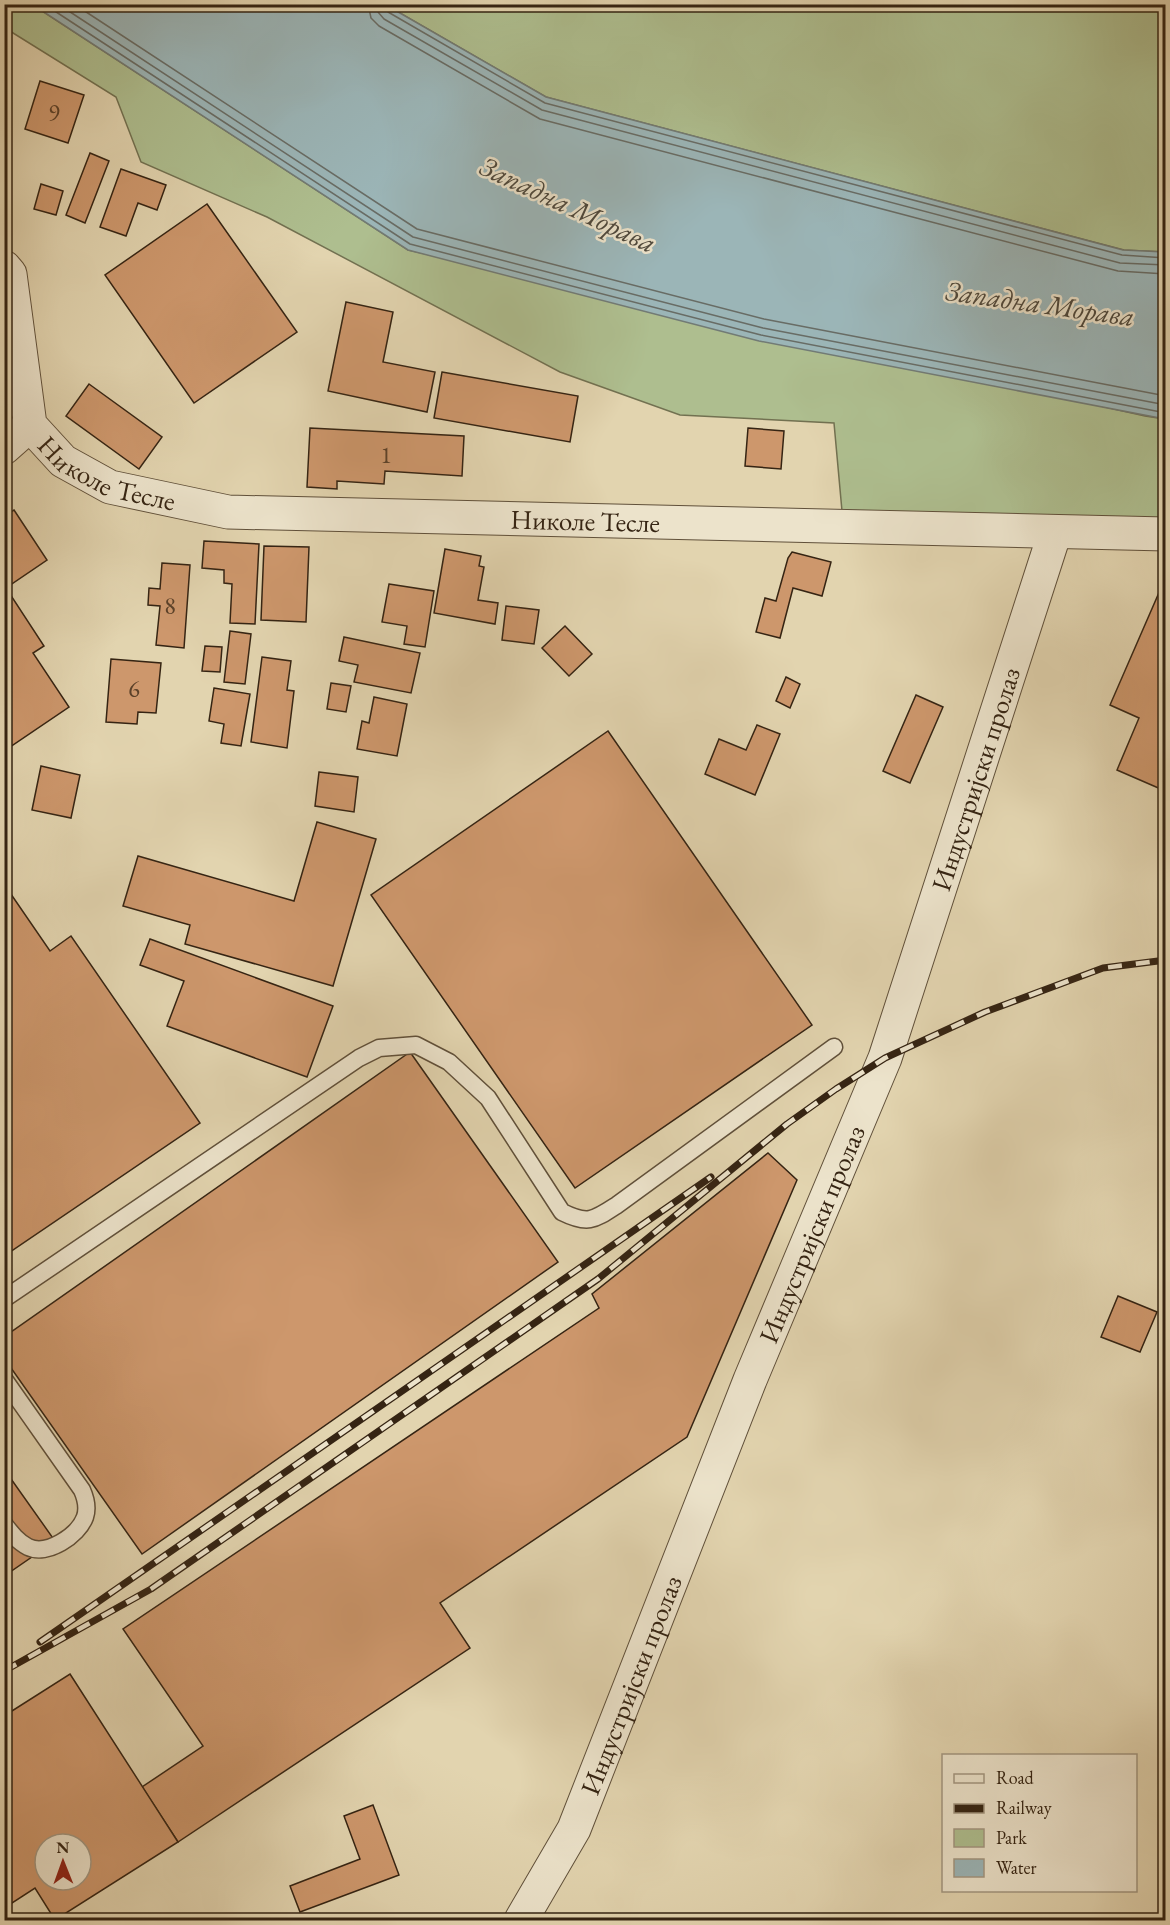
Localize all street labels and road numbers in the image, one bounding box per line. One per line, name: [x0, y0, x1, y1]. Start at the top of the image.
street label: Николе Тесле: [30, 428, 179, 518]
street label: Николе Тесле: [510, 501, 660, 540]
street label: Индустријски пролаз: [923, 663, 1028, 895]
street label: Индустријски пролаз: [750, 1120, 872, 1348]
street label: Индустријски пролаз: [572, 1570, 689, 1800]

